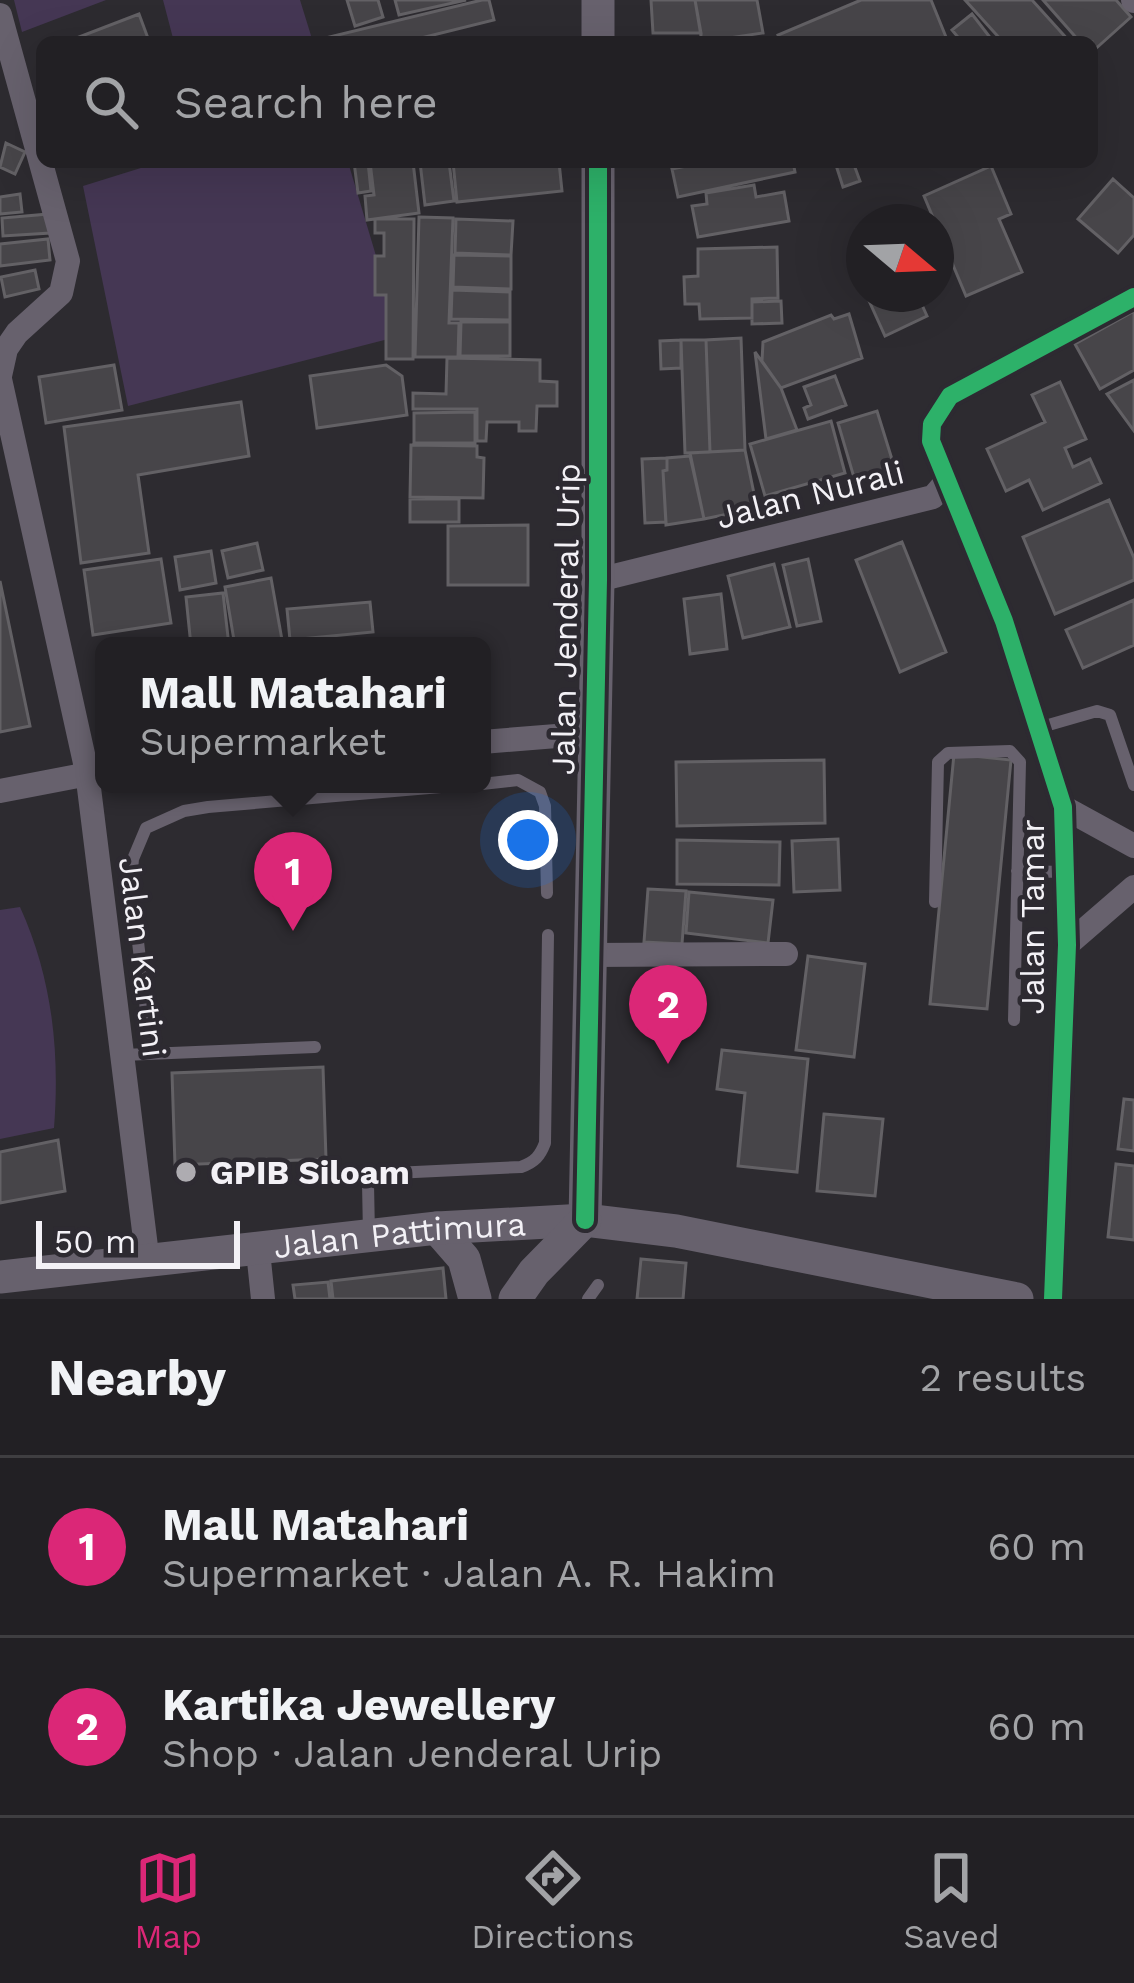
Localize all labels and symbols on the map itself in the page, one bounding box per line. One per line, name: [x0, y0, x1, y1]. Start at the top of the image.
north arrow: [846, 204, 954, 312]
street label: Jalan Nurali: [712, 452, 908, 537]
street label: Jalan Jenderal Urip: [543, 463, 588, 775]
your location: [498, 810, 558, 870]
street label: Jalan Tamar: [1013, 819, 1052, 1015]
pin: 1: [254, 832, 332, 931]
street label: Jalan Kartini: [111, 855, 174, 1059]
pin: 2: [629, 965, 707, 1064]
place label: GPIB Siloam: [210, 1153, 410, 1192]
marker: GPIB Siloam: [173, 1159, 199, 1185]
street label: Jalan Pattimura: [272, 1204, 527, 1266]
scale bar: [36, 1215, 240, 1268]

